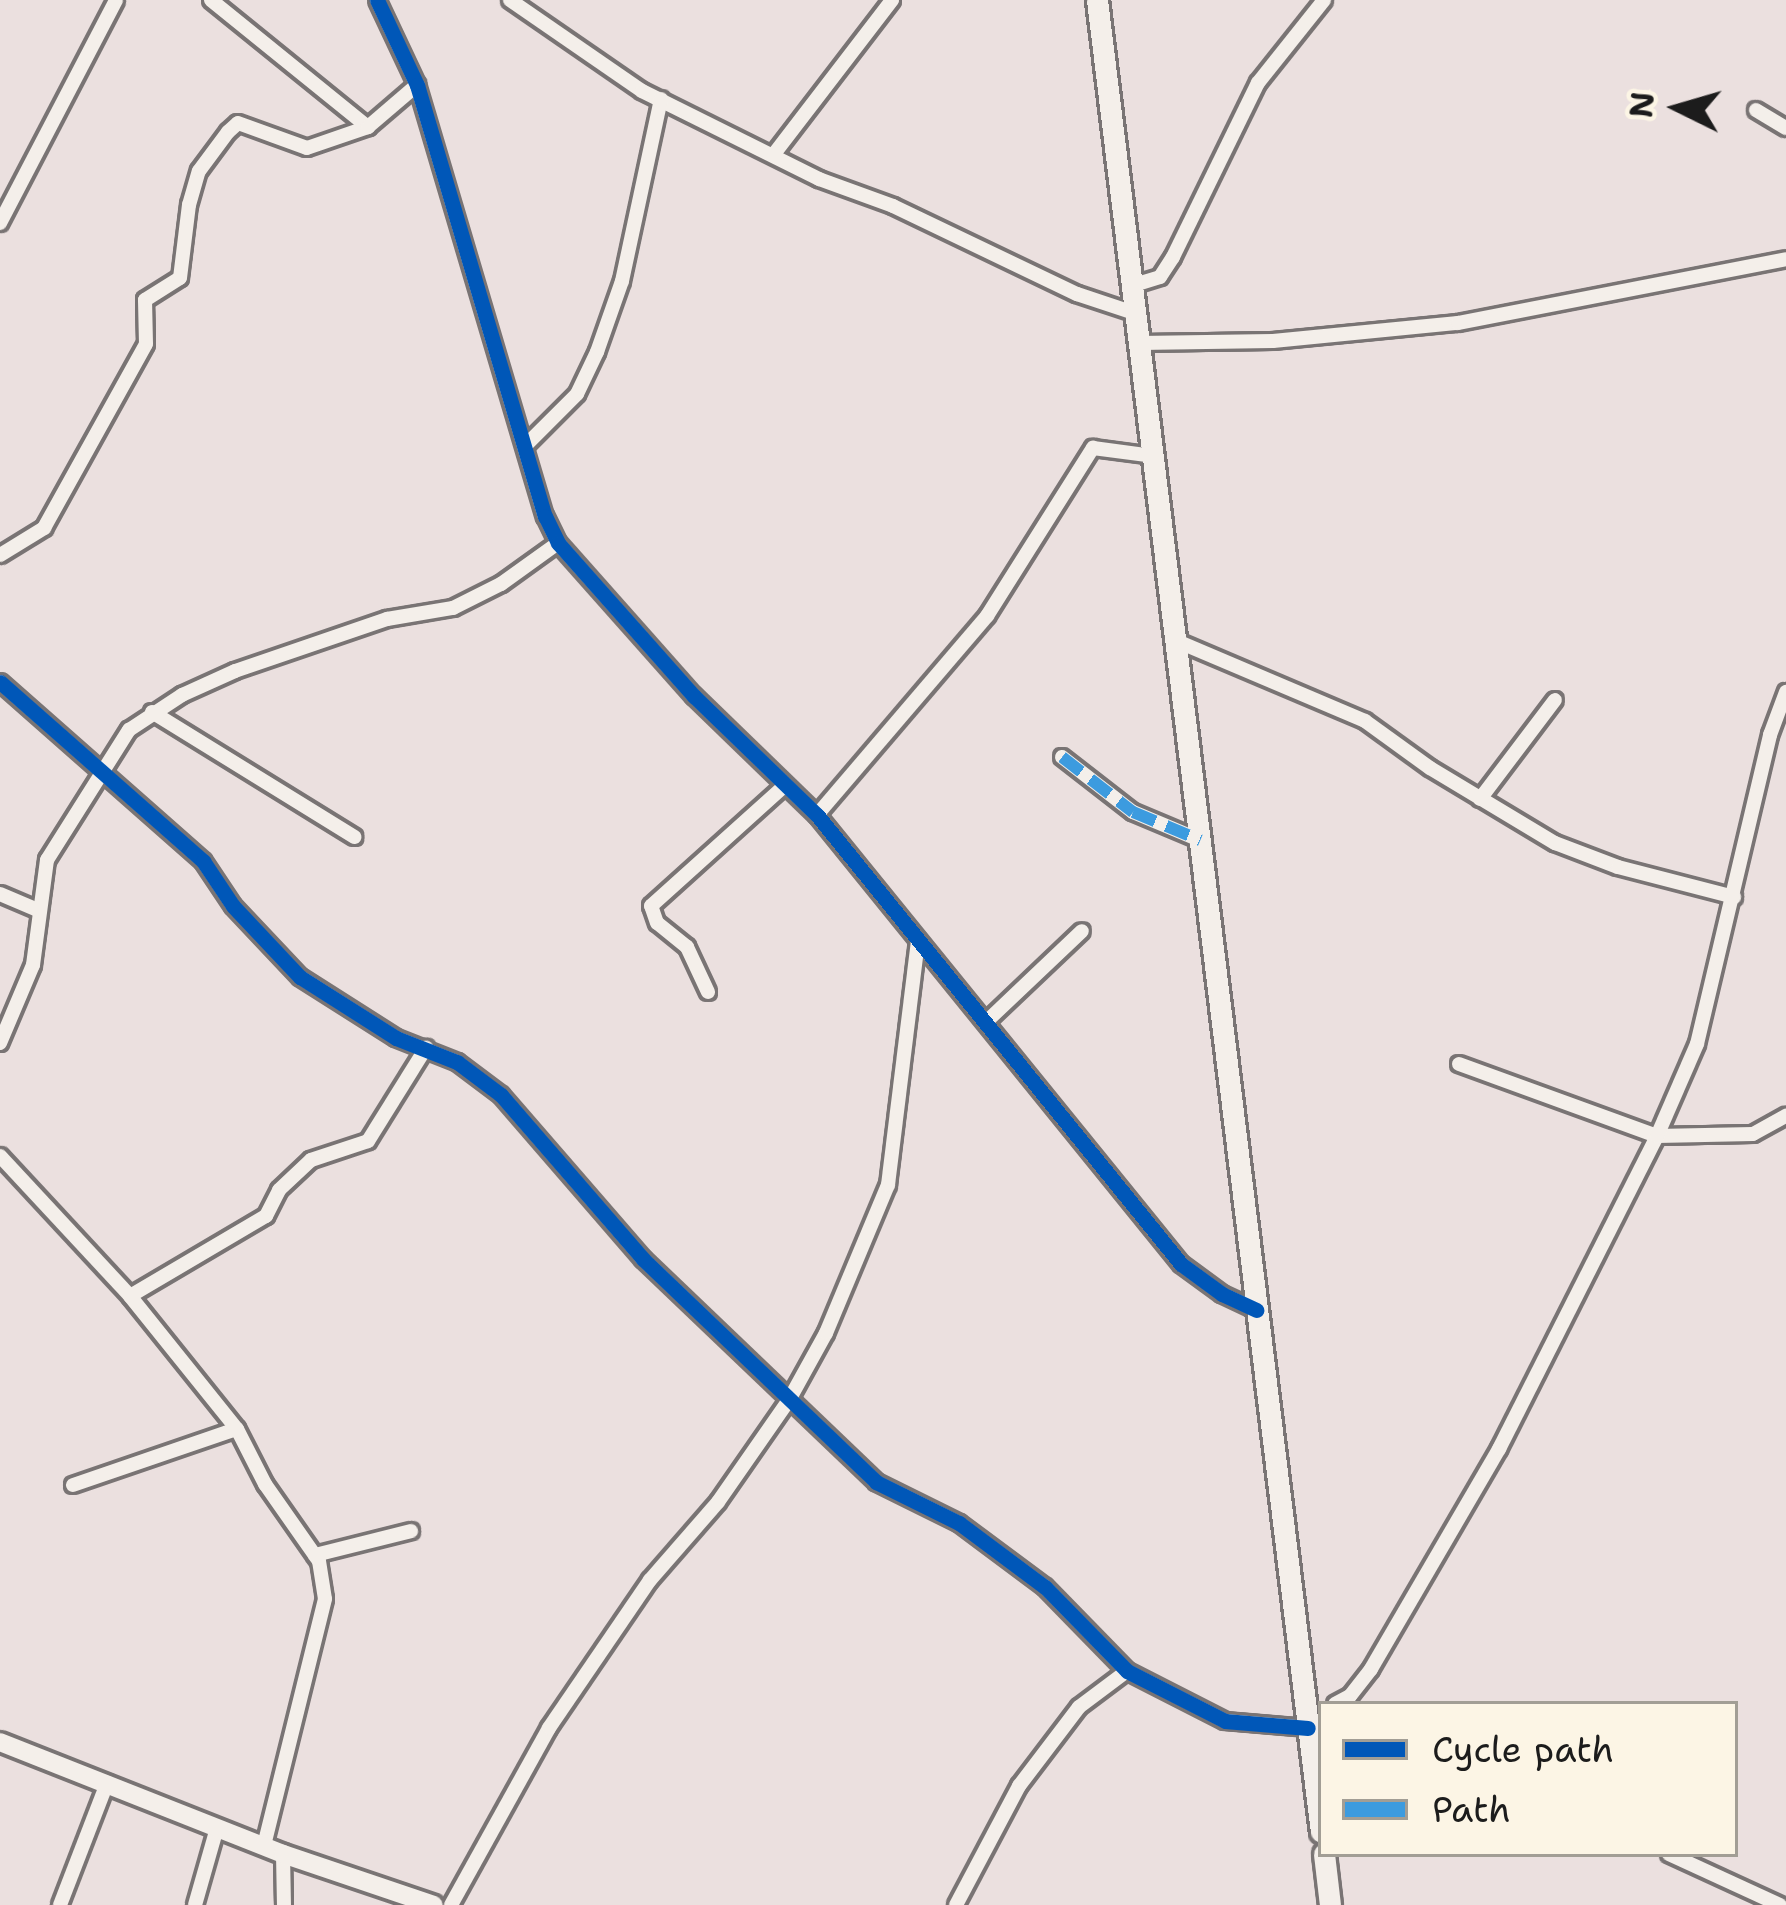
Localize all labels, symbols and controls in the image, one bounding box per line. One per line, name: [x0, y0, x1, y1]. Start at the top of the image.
north arrow: [1618, 48, 1738, 168]
text: N: [1618, 90, 1665, 120]
legend: [1318, 1701, 1738, 1857]
text: Cycle path: [1432, 1725, 1614, 1774]
text: Path: [1432, 1785, 1511, 1834]

